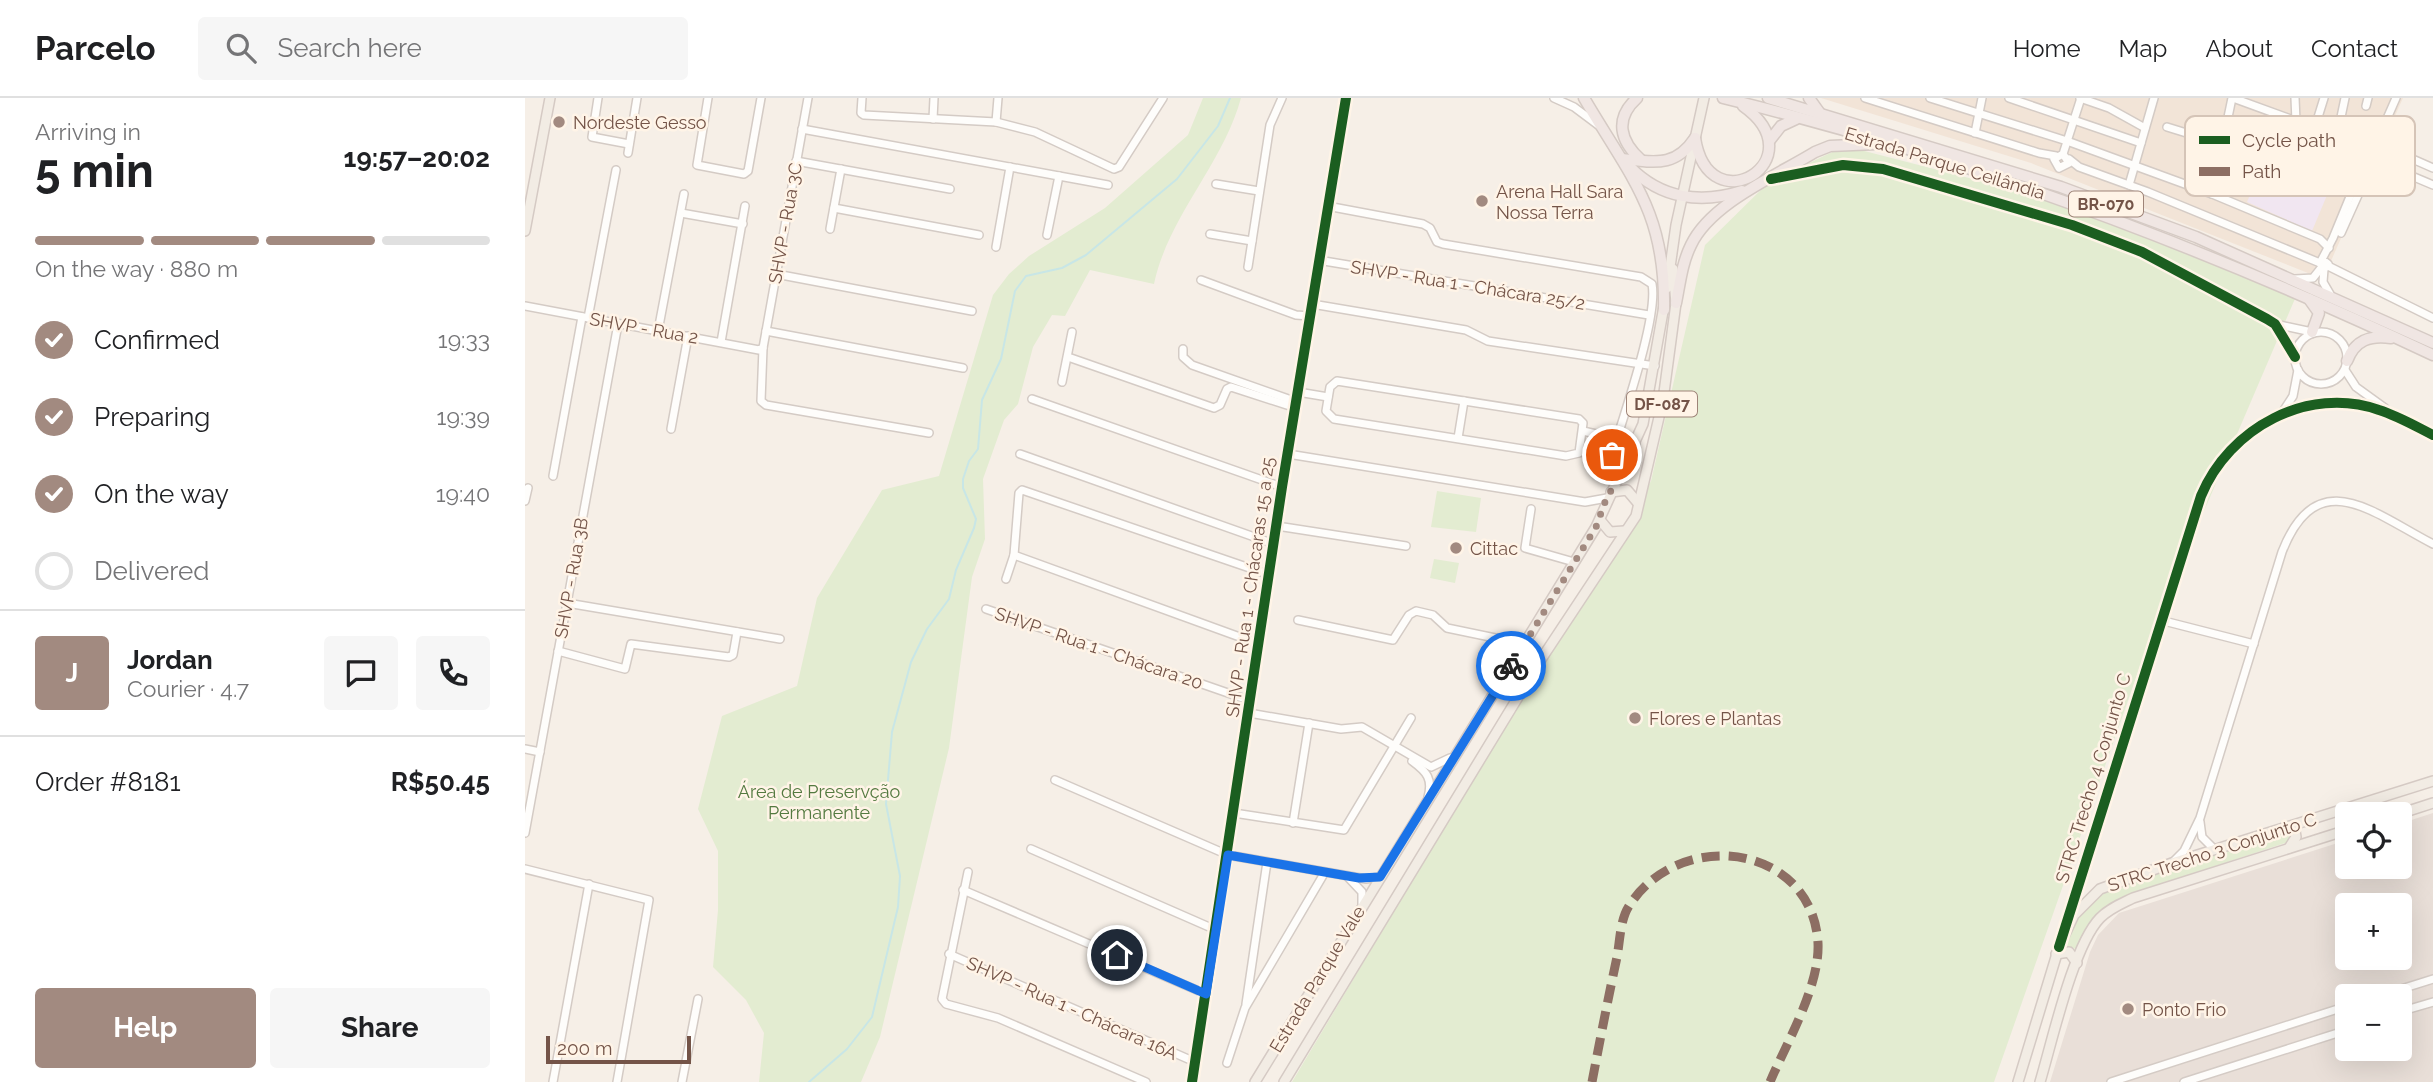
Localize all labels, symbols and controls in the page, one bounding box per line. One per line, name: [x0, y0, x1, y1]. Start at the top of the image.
search box: [198, 17, 688, 80]
text: Parcelo: [35, 29, 156, 68]
icon: search: [222, 29, 260, 67]
text: Search here: [278, 33, 422, 63]
text: Home: [2013, 34, 2081, 63]
text: Map: [2119, 34, 2167, 63]
text: About: [2205, 34, 2273, 63]
text: Contact: [2311, 34, 2398, 63]
place label: Nordeste Gesso: [573, 112, 707, 133]
marker: Nordeste Gesso: [551, 114, 567, 130]
legend: [2185, 116, 2415, 196]
text: Arriving in: [35, 118, 141, 145]
street label: Estrada Parque Ceilândia: [1842, 123, 2048, 203]
text: Cycle path: [2242, 129, 2336, 151]
text: 19:57–20:02: [344, 143, 490, 173]
text: 5 min: [35, 144, 154, 198]
text: Path: [2242, 160, 2281, 182]
street label: SHVP - Rua 3C: [764, 161, 806, 285]
place label: Arena Hall Sara Nossa Terra: [1496, 181, 1623, 223]
road number: BR-070: [2069, 192, 2143, 216]
marker: Arena Hall Sara Nossa Terra: [1474, 193, 1490, 209]
text: On the way · 880 m: [35, 255, 238, 282]
street label: SHVP - Rua 1 - Chácara 25/2: [1349, 256, 1587, 314]
street label: SHVP - Rua 2: [588, 308, 700, 348]
icon: check: [35, 321, 73, 359]
text: Confirmed: [94, 325, 220, 355]
text: 19:33: [438, 326, 490, 353]
road number: DF-087: [1627, 392, 1697, 416]
icon: check: [35, 398, 73, 436]
text: Preparing: [94, 402, 210, 432]
text: 19:39: [437, 403, 490, 430]
pin: [1582, 425, 1642, 485]
icon: bag: [1593, 436, 1631, 474]
street label: SHVP - Rua 1 - Chácaras 15 a 25: [1221, 455, 1279, 718]
icon: check: [35, 475, 73, 513]
text: On the way: [94, 479, 229, 509]
text: 19:40: [436, 480, 490, 507]
street label: SHVP - Rua 3B: [550, 516, 592, 640]
place label: Cittac: [1470, 538, 1518, 559]
marker: Cittac: [1448, 540, 1464, 556]
text: Delivered: [94, 556, 209, 586]
street label: SHVP - Rua 1 - Chácara 20: [992, 602, 1206, 694]
courier: [1476, 631, 1546, 701]
button: chat: [324, 636, 398, 710]
button: phone: [416, 636, 490, 710]
text: Jordan: [127, 645, 213, 675]
icon: bike: [1492, 647, 1530, 685]
text: J: [66, 658, 78, 688]
street label: STRC Trecho 4 Conjunto C: [2051, 671, 2135, 885]
text: Courier · 4.7: [127, 675, 249, 702]
place label: Flores e Plantas: [1649, 708, 1781, 729]
marker: Flores e Plantas: [1627, 710, 1643, 726]
text: Order #8181: [35, 767, 181, 797]
text: R$50.45: [391, 767, 490, 797]
park label: Área de Preservção Permanente: [738, 780, 901, 823]
map controls: [2335, 802, 2412, 1061]
button: locate: [2335, 802, 2412, 879]
street label: STRC Trecho 3 Conjunto C: [2105, 808, 2319, 896]
button: +: [2335, 893, 2412, 970]
street label: Estrada Parque Vale: [1265, 902, 1369, 1056]
pin: [1087, 925, 1147, 985]
icon: home: [1098, 936, 1136, 974]
street label: SHVP - Rua 1 - Chácara 16A: [963, 952, 1181, 1064]
button: −: [2335, 984, 2412, 1061]
button: Help: [35, 988, 256, 1068]
button: Share: [270, 988, 490, 1068]
place label: Ponto Frio: [2142, 999, 2226, 1020]
marker: Ponto Frio: [2120, 1001, 2136, 1017]
scale bar: [546, 1033, 691, 1065]
text: 200 m: [557, 1037, 612, 1059]

